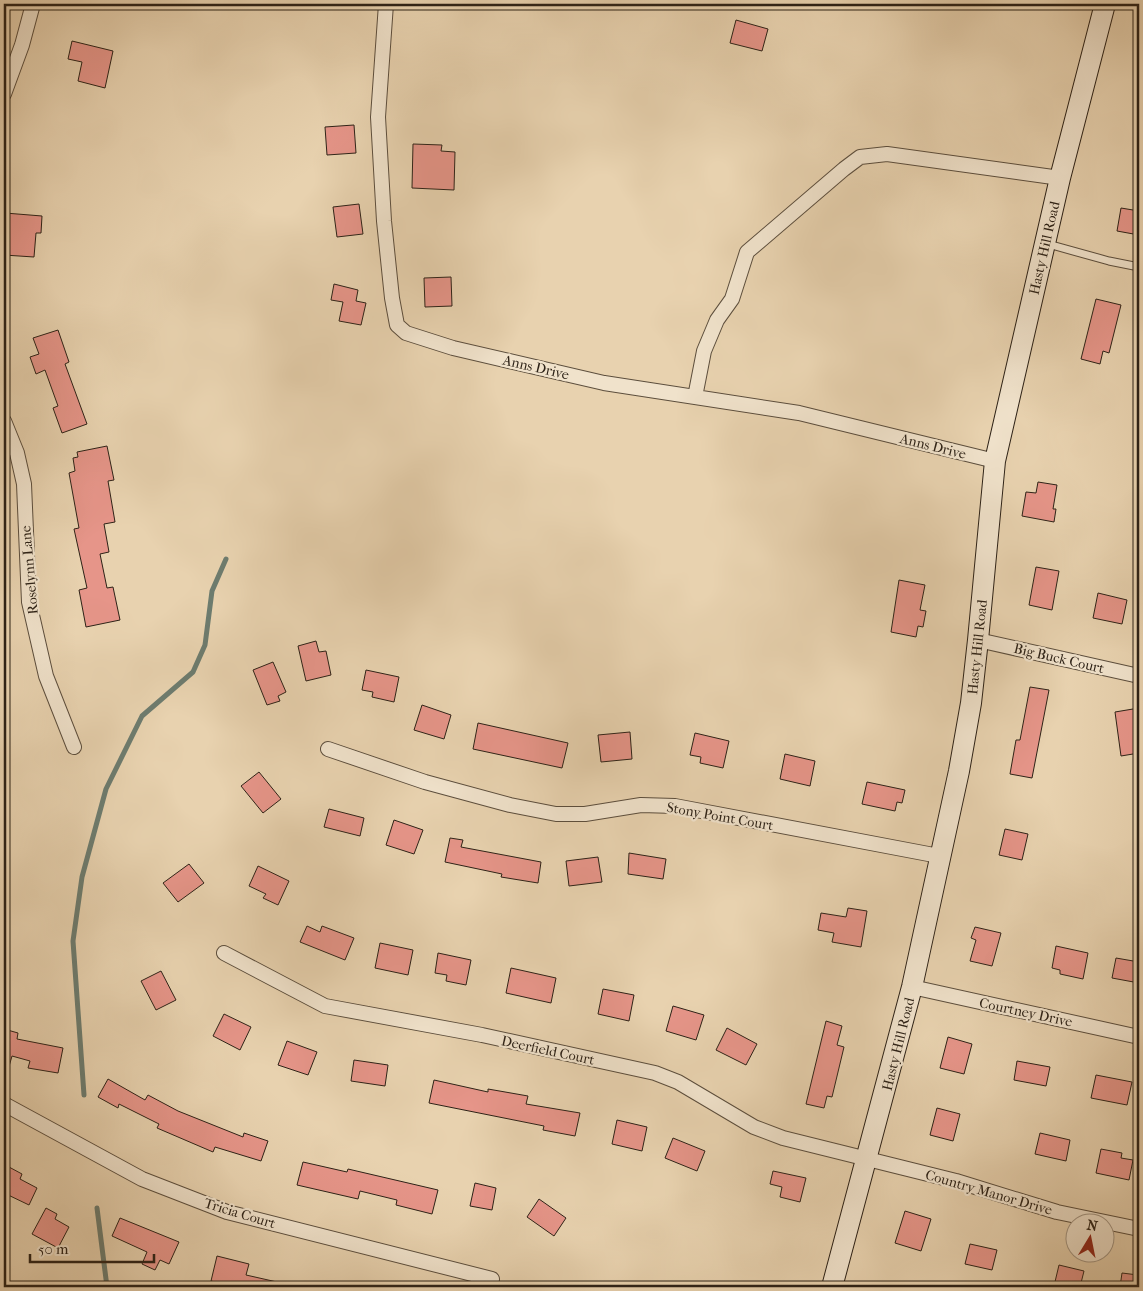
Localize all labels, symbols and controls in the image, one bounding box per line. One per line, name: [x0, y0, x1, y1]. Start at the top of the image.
street label: Hasty Hill Road: [1025, 199, 1064, 296]
street label: Anns Drive: [500, 351, 571, 383]
street label: Anns Drive: [897, 430, 968, 463]
street label: Roselynn Lane: [17, 525, 42, 615]
street label: Hasty Hill Road: [964, 598, 991, 695]
street label: Big Buck Court: [1012, 640, 1106, 677]
street label: Stony Point Court: [665, 799, 775, 834]
street label: Courtney Drive: [978, 994, 1074, 1031]
street label: Hasty Hill Road: [879, 995, 918, 1092]
street label: Deerfield Court: [500, 1032, 596, 1069]
street label: Country Manor Drive: [923, 1166, 1054, 1219]
street label: Tricia Court: [202, 1195, 278, 1232]
north arrow: [1066, 1214, 1116, 1264]
text: N: [1085, 1216, 1099, 1235]
scale bar: [30, 1231, 154, 1263]
text: 50 m: [38, 1240, 69, 1258]

